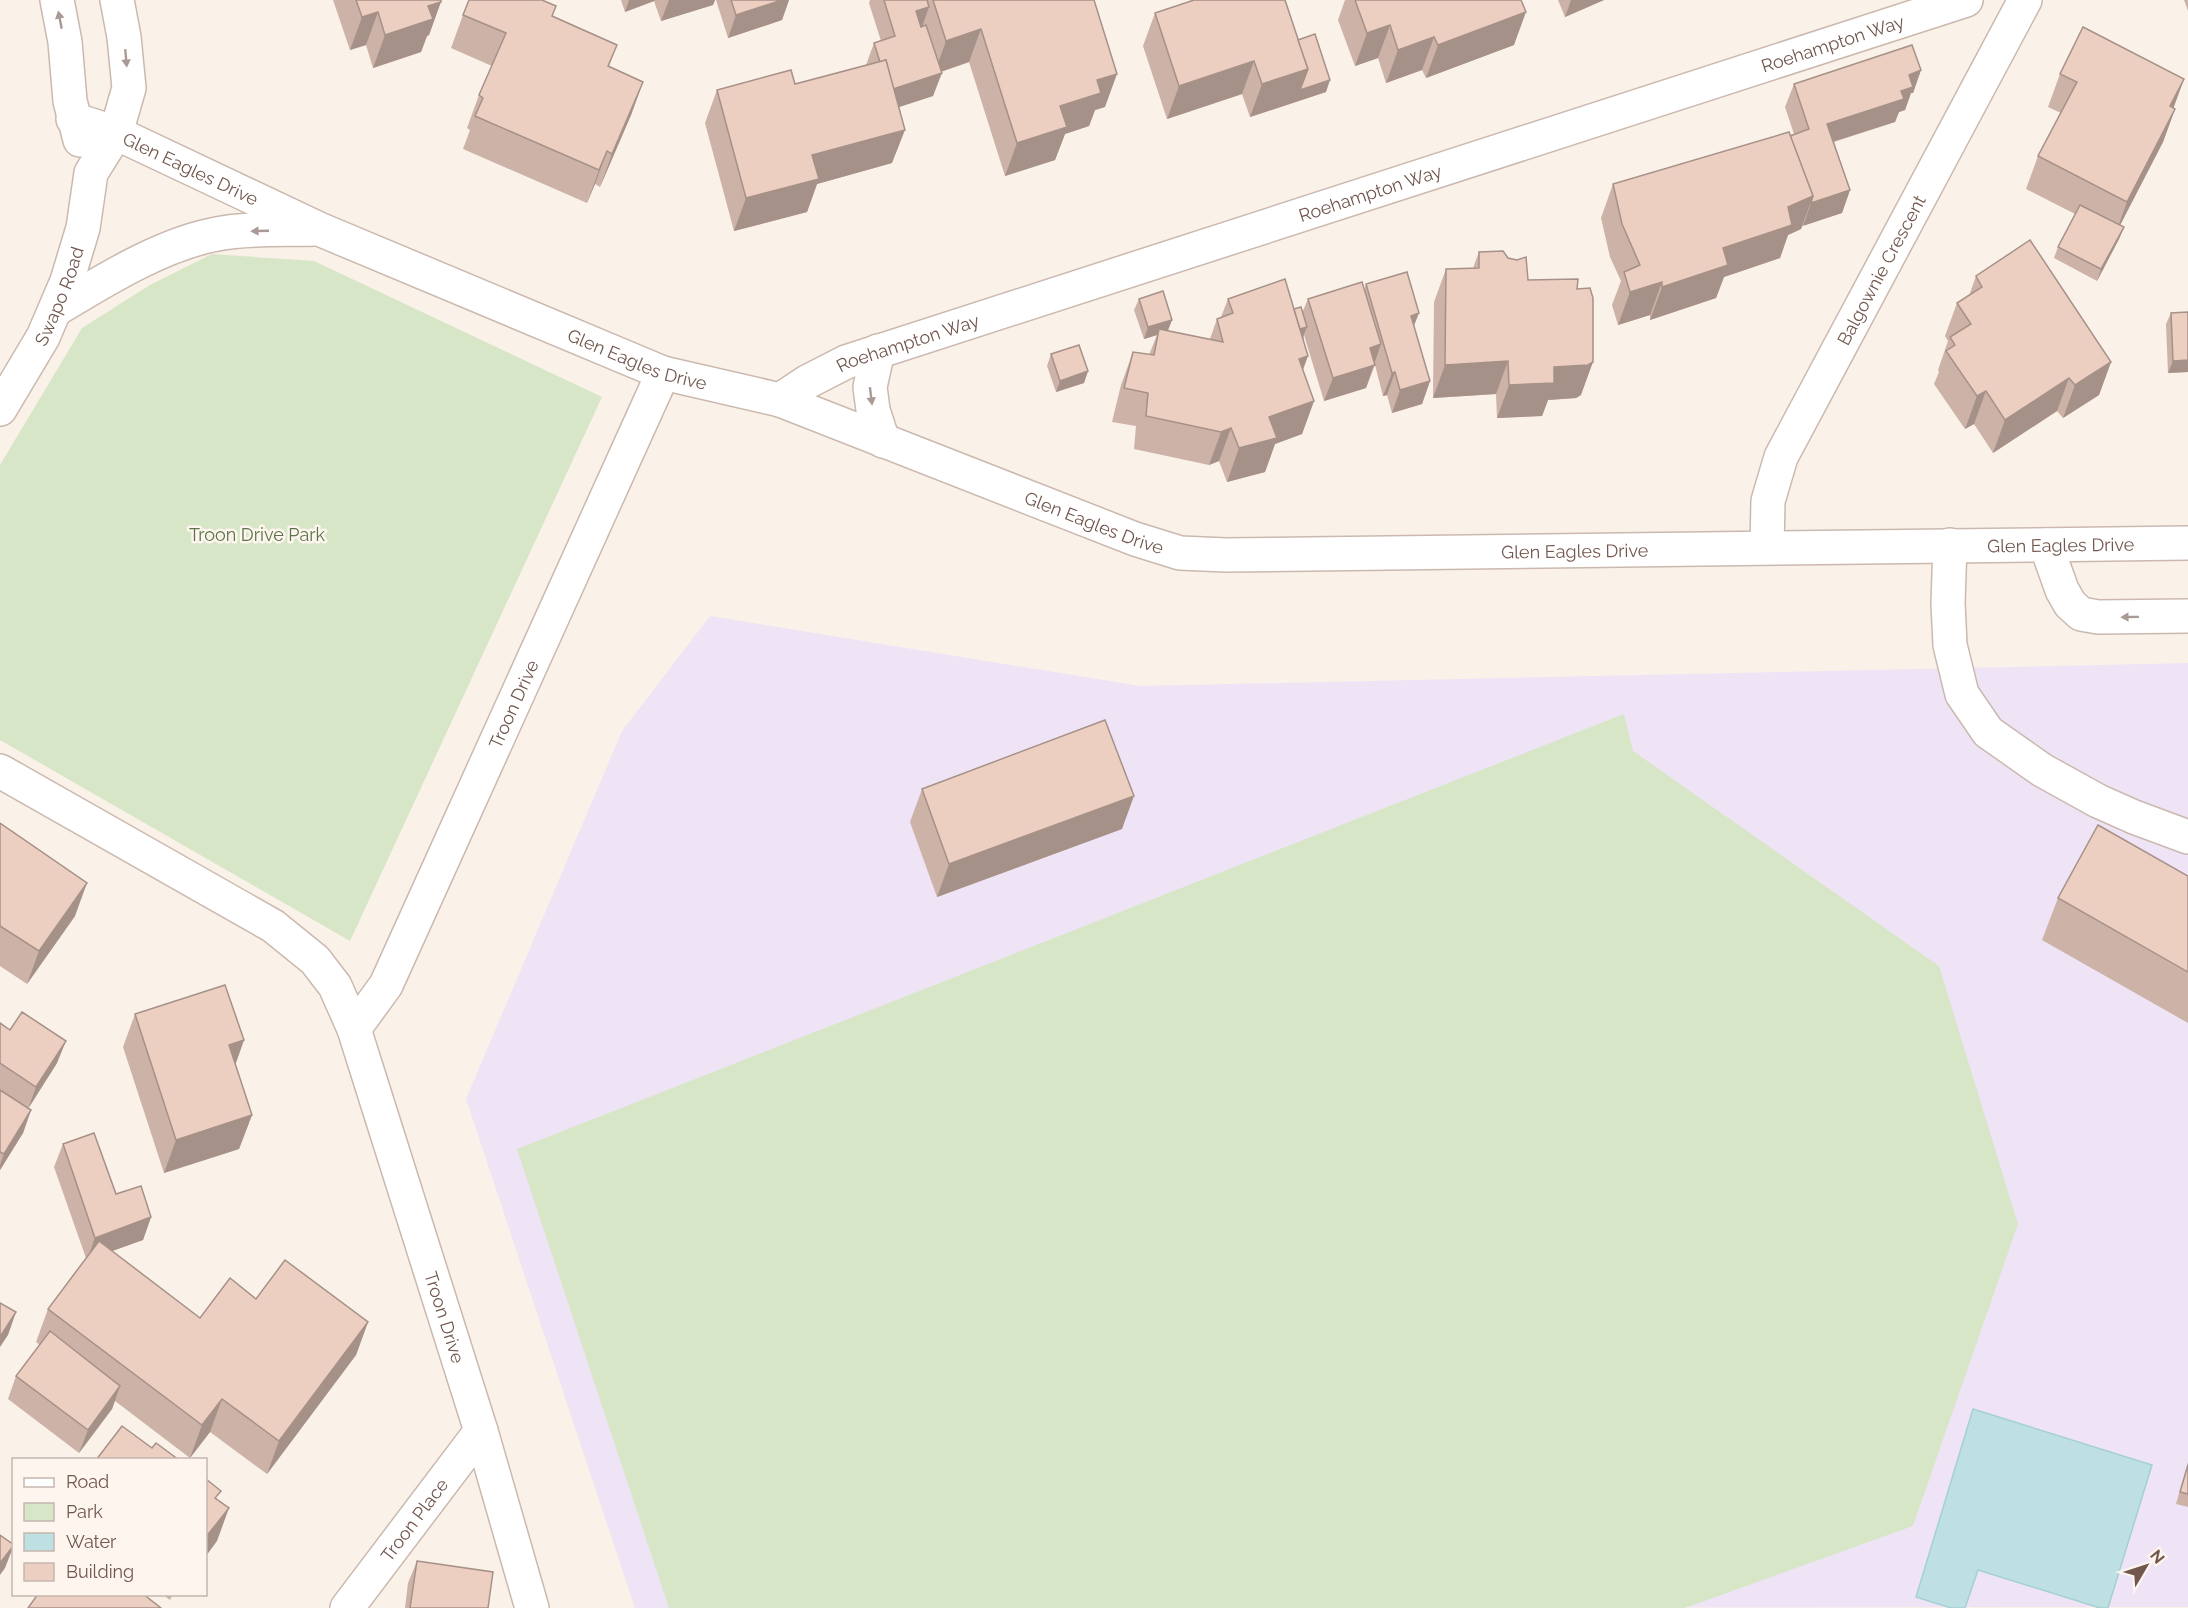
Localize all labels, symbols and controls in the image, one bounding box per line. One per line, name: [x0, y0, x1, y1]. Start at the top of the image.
one-way arrow: [56, 10, 65, 29]
street label: Roehampton Way: [1758, 10, 1907, 76]
one-way arrow: [121, 48, 131, 67]
street label: Glen Eagles Drive: [120, 127, 262, 210]
street label: Roehampton Way: [1296, 160, 1444, 226]
street label: Balgownie Crescent: [1832, 191, 1929, 348]
one-way arrow: [251, 226, 270, 235]
street label: Swapo Road: [30, 244, 87, 349]
street label: Roehampton Way: [833, 309, 982, 376]
street label: Glen Eagles Drive: [565, 324, 709, 393]
one-way arrow: [867, 387, 876, 406]
street label: Glen Eagles Drive: [1022, 486, 1167, 558]
park label: Troon Drive Park: [189, 524, 326, 545]
street label: Glen Eagles Drive: [1987, 533, 2135, 556]
street label: Glen Eagles Drive: [1501, 539, 1649, 562]
one-way arrow: [2120, 612, 2139, 622]
street label: Troon Drive: [484, 656, 543, 751]
street label: Troon Drive: [421, 1269, 469, 1366]
legend: [12, 1458, 207, 1596]
text: Road: [66, 1471, 109, 1492]
street label: Troon Place: [376, 1474, 452, 1565]
text: Park: [66, 1501, 103, 1522]
text: Water: [66, 1531, 117, 1552]
north arrow: [2116, 1536, 2176, 1596]
text: N: [2146, 1546, 2168, 1568]
text: Building: [66, 1561, 134, 1582]

